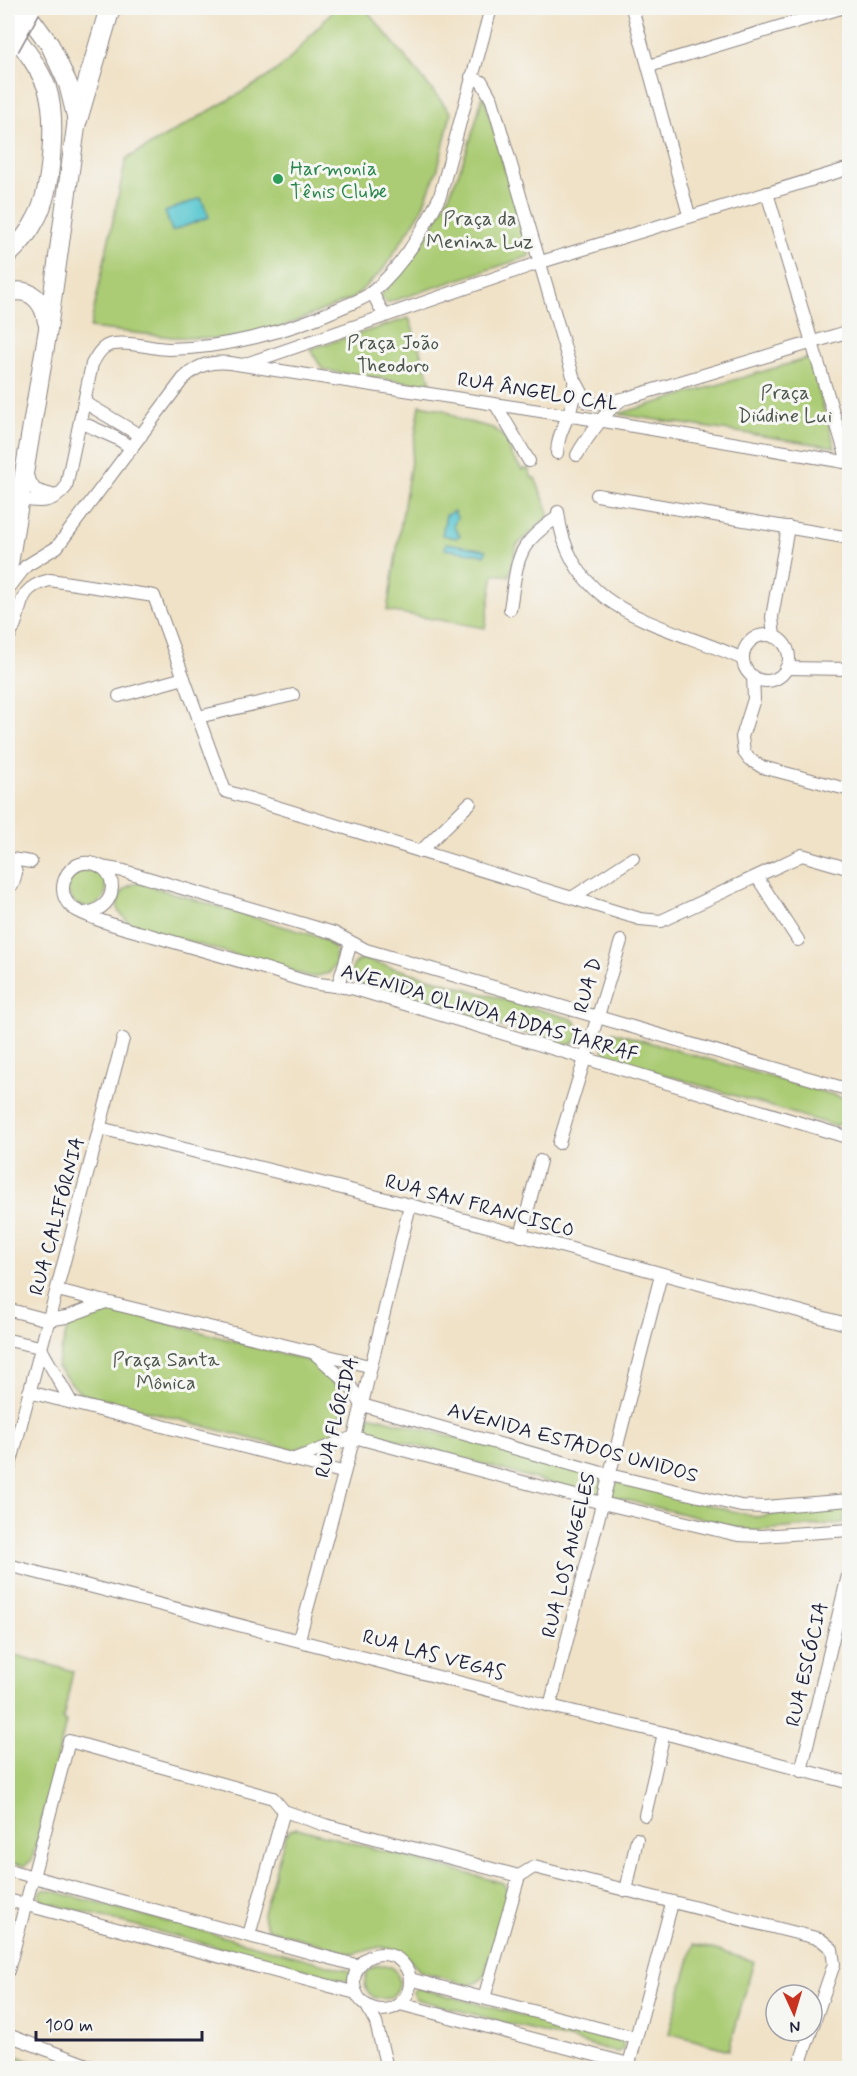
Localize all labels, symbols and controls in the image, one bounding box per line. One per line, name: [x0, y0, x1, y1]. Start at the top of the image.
place label: Harmonia Tênis Clube: [290, 156, 387, 206]
marker: Harmonia Tênis Clube: [271, 172, 285, 186]
park label: Praça da Menina Luz: [426, 206, 534, 256]
park label: Praça João Theodoro: [347, 330, 439, 380]
street label: RUA ÂNGELO CAL: [456, 366, 620, 418]
park label: Praça Diúdine Lui: [738, 380, 832, 430]
street label: RUA D: [568, 955, 609, 1016]
street label: AVENIDA OLINDA ADDAS TARRAF: [338, 958, 641, 1069]
street label: RUA CALIFÓRNIA: [23, 1134, 92, 1299]
street label: RUA SAN FRANCISCO: [382, 1168, 577, 1245]
park label: Praça Santa Mônica: [112, 1347, 221, 1397]
street label: RUA FLÓRIDA: [309, 1354, 366, 1481]
street label: AVENIDA ESTADOS UNIDOS: [444, 1397, 701, 1490]
street label: RUA LOS ANGELES: [536, 1470, 603, 1641]
street label: RUA ESCÓCIA: [780, 1599, 835, 1729]
street label: RUA LAS VEGAS: [359, 1623, 508, 1687]
north arrow: [764, 1983, 824, 2043]
scale bar: [36, 2004, 202, 2042]
text: 100 m: [45, 2014, 93, 2038]
text: N: [789, 2016, 801, 2037]

